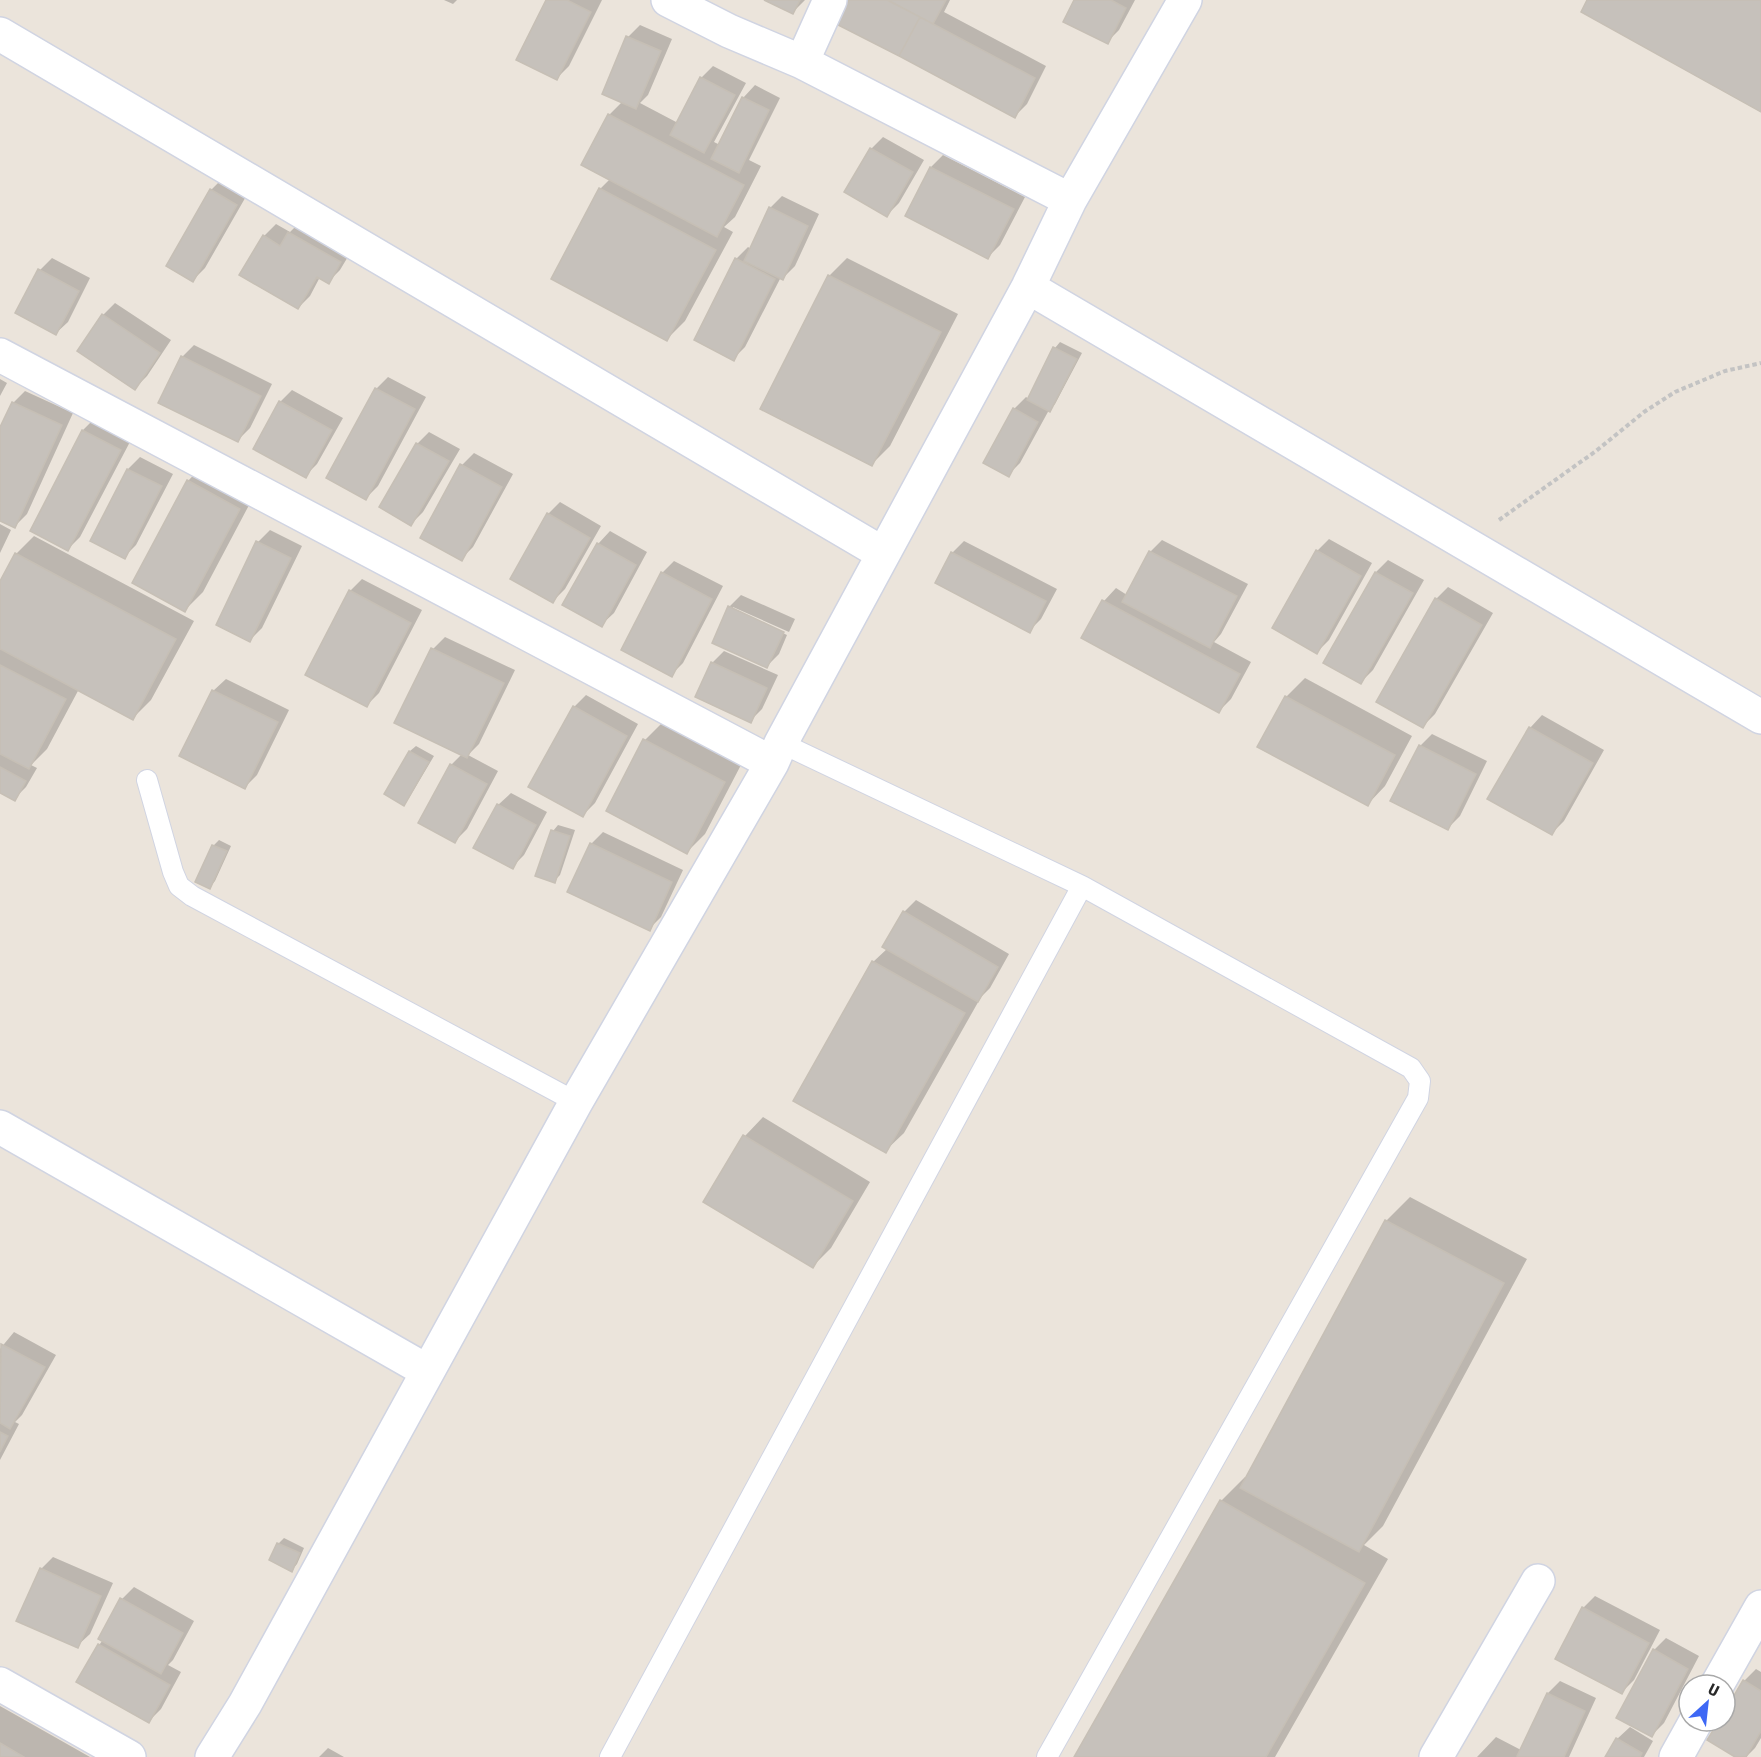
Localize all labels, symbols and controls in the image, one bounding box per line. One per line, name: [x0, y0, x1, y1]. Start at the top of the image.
north arrow: [1677, 1673, 1737, 1733]
text: U: [1705, 1679, 1722, 1701]

